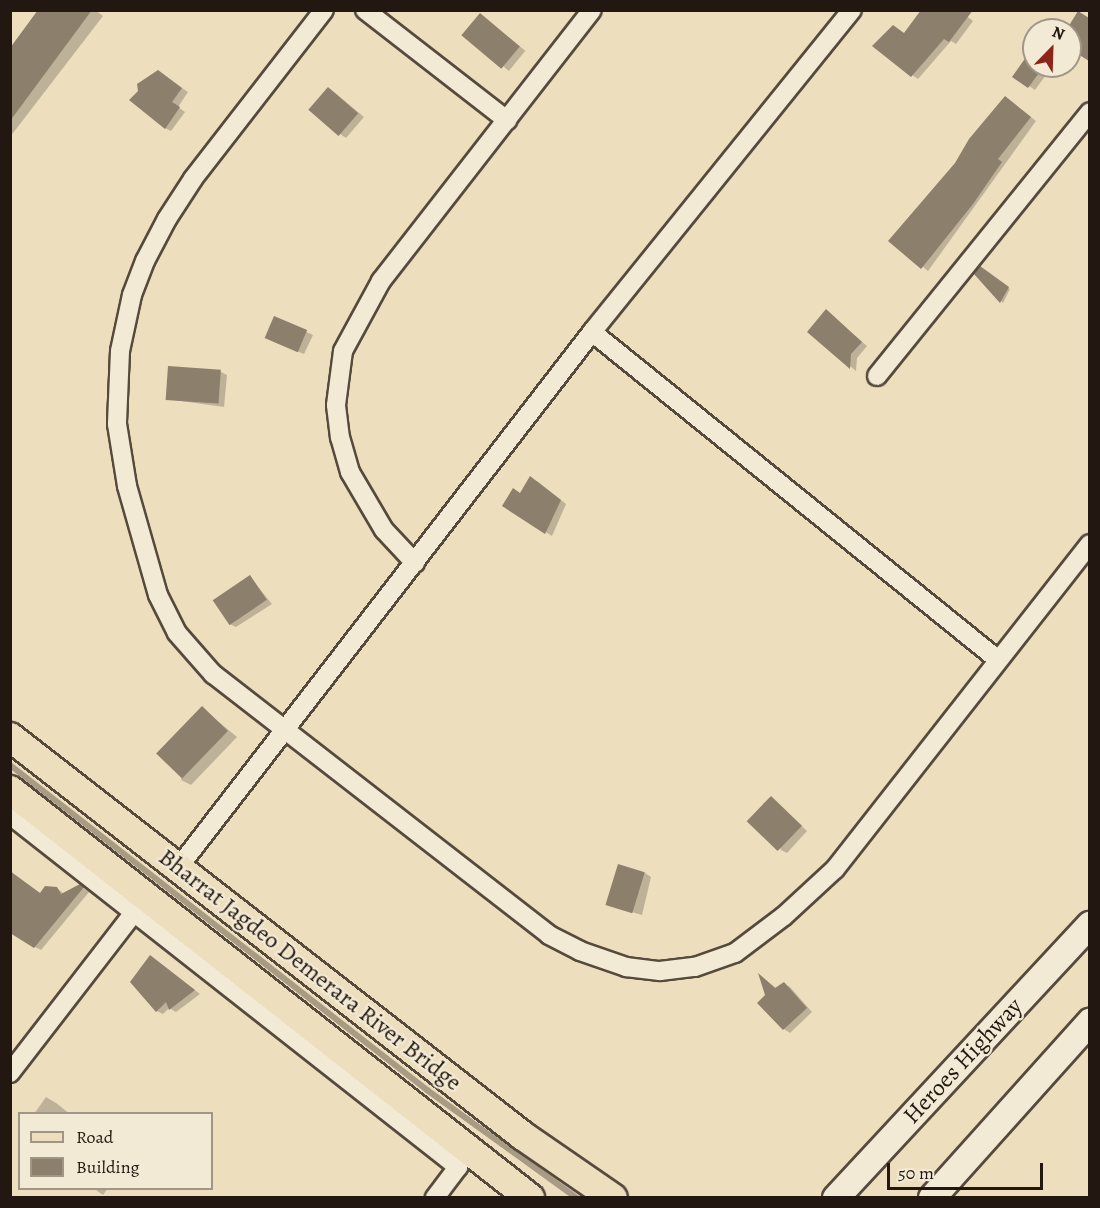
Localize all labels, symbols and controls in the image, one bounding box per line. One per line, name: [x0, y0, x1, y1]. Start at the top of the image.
north arrow: [1022, 18, 1082, 78]
text: N: [1049, 21, 1068, 46]
street label: Bharrat Jagdeo Demerara River Bridge: [153, 843, 467, 1097]
street label: Heroes Highway: [897, 992, 1029, 1130]
legend: [18, 1112, 213, 1190]
text: Road: [76, 1125, 113, 1149]
scale bar: [890, 1151, 1046, 1189]
text: Building: [76, 1155, 140, 1179]
text: 50 m: [898, 1161, 934, 1185]

